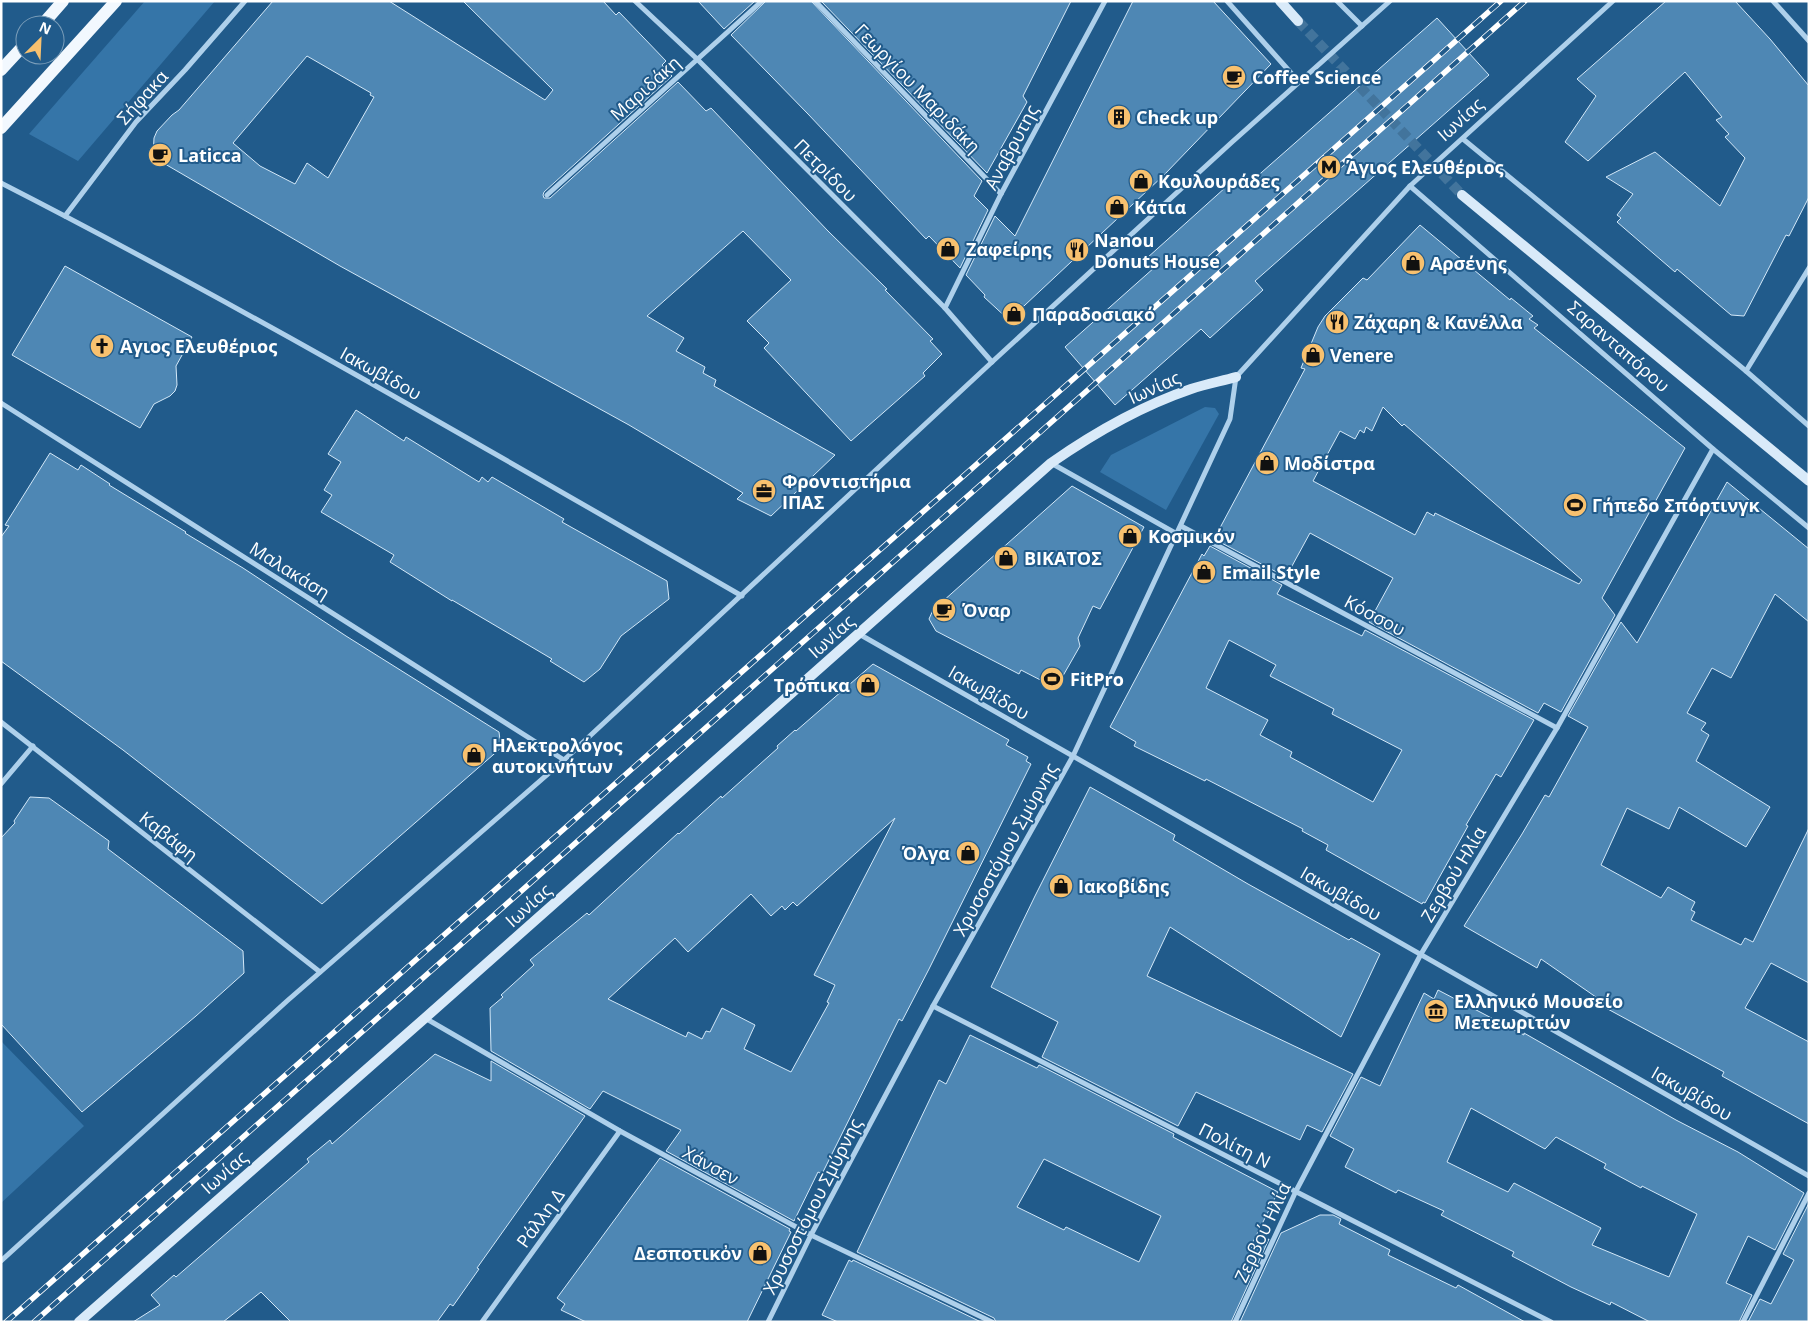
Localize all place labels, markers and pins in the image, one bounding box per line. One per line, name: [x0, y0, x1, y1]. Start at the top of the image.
cafe icon: Coffee Science: [1221, 64, 1247, 90]
place label: Coffee Science: [1252, 65, 1382, 89]
building icon: Check up: [1106, 104, 1132, 130]
place label: Check up: [1136, 105, 1218, 129]
cafe icon: Laticca: [147, 142, 173, 168]
place label: Laticca: [178, 143, 242, 167]
metro station icon: Άγιος Ελευθέριος: [1316, 154, 1342, 180]
place label: Άγιος Ελευθέριος: [1346, 155, 1504, 179]
shop icon: Κουλουράδες: [1128, 168, 1154, 194]
place label: Κουλουράδες: [1158, 169, 1279, 193]
shop icon: Κάτια: [1104, 194, 1130, 220]
place label: Κάτια: [1134, 195, 1187, 219]
place label: Nanou Donuts House: [1094, 228, 1220, 273]
shop icon: Ζαφείρης: [935, 236, 961, 262]
place label: Ζαφείρης: [966, 237, 1052, 261]
restaurant icon: Nanou Donuts House: [1064, 237, 1090, 263]
shop icon: Αρσένης: [1400, 250, 1426, 276]
place label: Αρσένης: [1430, 251, 1507, 275]
shop icon: Παραδοσιακό: [1001, 301, 1027, 327]
place label: Παραδοσιακό: [1032, 302, 1155, 326]
restaurant icon: Ζάχαρη & Κανέλλα: [1324, 309, 1350, 335]
place label: Ζάχαρη & Κανέλλα: [1354, 310, 1523, 334]
church icon: Αγιος Ελευθέριος: [89, 333, 115, 359]
place label: Αγιος Ελευθέριος: [120, 334, 277, 358]
shop icon: Venere: [1300, 342, 1326, 368]
place label: Venere: [1330, 343, 1394, 367]
shop icon: Μοδίστρα: [1254, 450, 1280, 476]
place label: Μοδίστρα: [1284, 451, 1375, 475]
place label: Φροντιστήρια ΙΠΑΣ: [782, 469, 911, 514]
office icon: Φροντιστήρια ΙΠΑΣ: [751, 478, 777, 504]
sports icon: Γήπεδο Σπόρτινγκ: [1562, 492, 1588, 518]
place label: Γήπεδο Σπόρτινγκ: [1592, 493, 1760, 517]
shop icon: Κοσμικόν: [1117, 523, 1143, 549]
place label: Κοσμικόν: [1148, 524, 1235, 548]
shop icon: ΒΙΚΑΤΟΣ: [993, 545, 1019, 571]
place label: ΒΙΚΑΤΟΣ: [1024, 546, 1102, 570]
shop icon: Email Style: [1191, 559, 1217, 585]
place label: Email Style: [1222, 560, 1320, 584]
cafe icon: Όναρ: [931, 597, 957, 623]
place label: Όναρ: [962, 598, 1011, 622]
sports icon: FitPro: [1039, 666, 1065, 692]
place label: FitPro: [1070, 667, 1124, 691]
shop icon: Τρόπικα: [855, 672, 881, 698]
place label: Τρόπικα: [774, 673, 850, 697]
place label: Ηλεκτρολόγος αυτοκινήτων: [492, 733, 623, 778]
shop icon: Ηλεκτρολόγος αυτοκινήτων: [461, 742, 487, 768]
shop icon: Όλγα: [955, 840, 981, 866]
place label: Όλγα: [902, 841, 950, 865]
shop icon: Ιακοβίδης: [1048, 873, 1074, 899]
place label: Ιακοβίδης: [1078, 874, 1169, 898]
place label: Ελληνικό Μουσείο Μετεωριτών: [1454, 989, 1623, 1034]
museum icon: Ελληνικό Μουσείο Μετεωριτών: [1423, 998, 1449, 1024]
shop icon: Δεσποτικὀν: [747, 1240, 773, 1266]
place label: Δεσποτικὀν: [634, 1241, 742, 1265]

